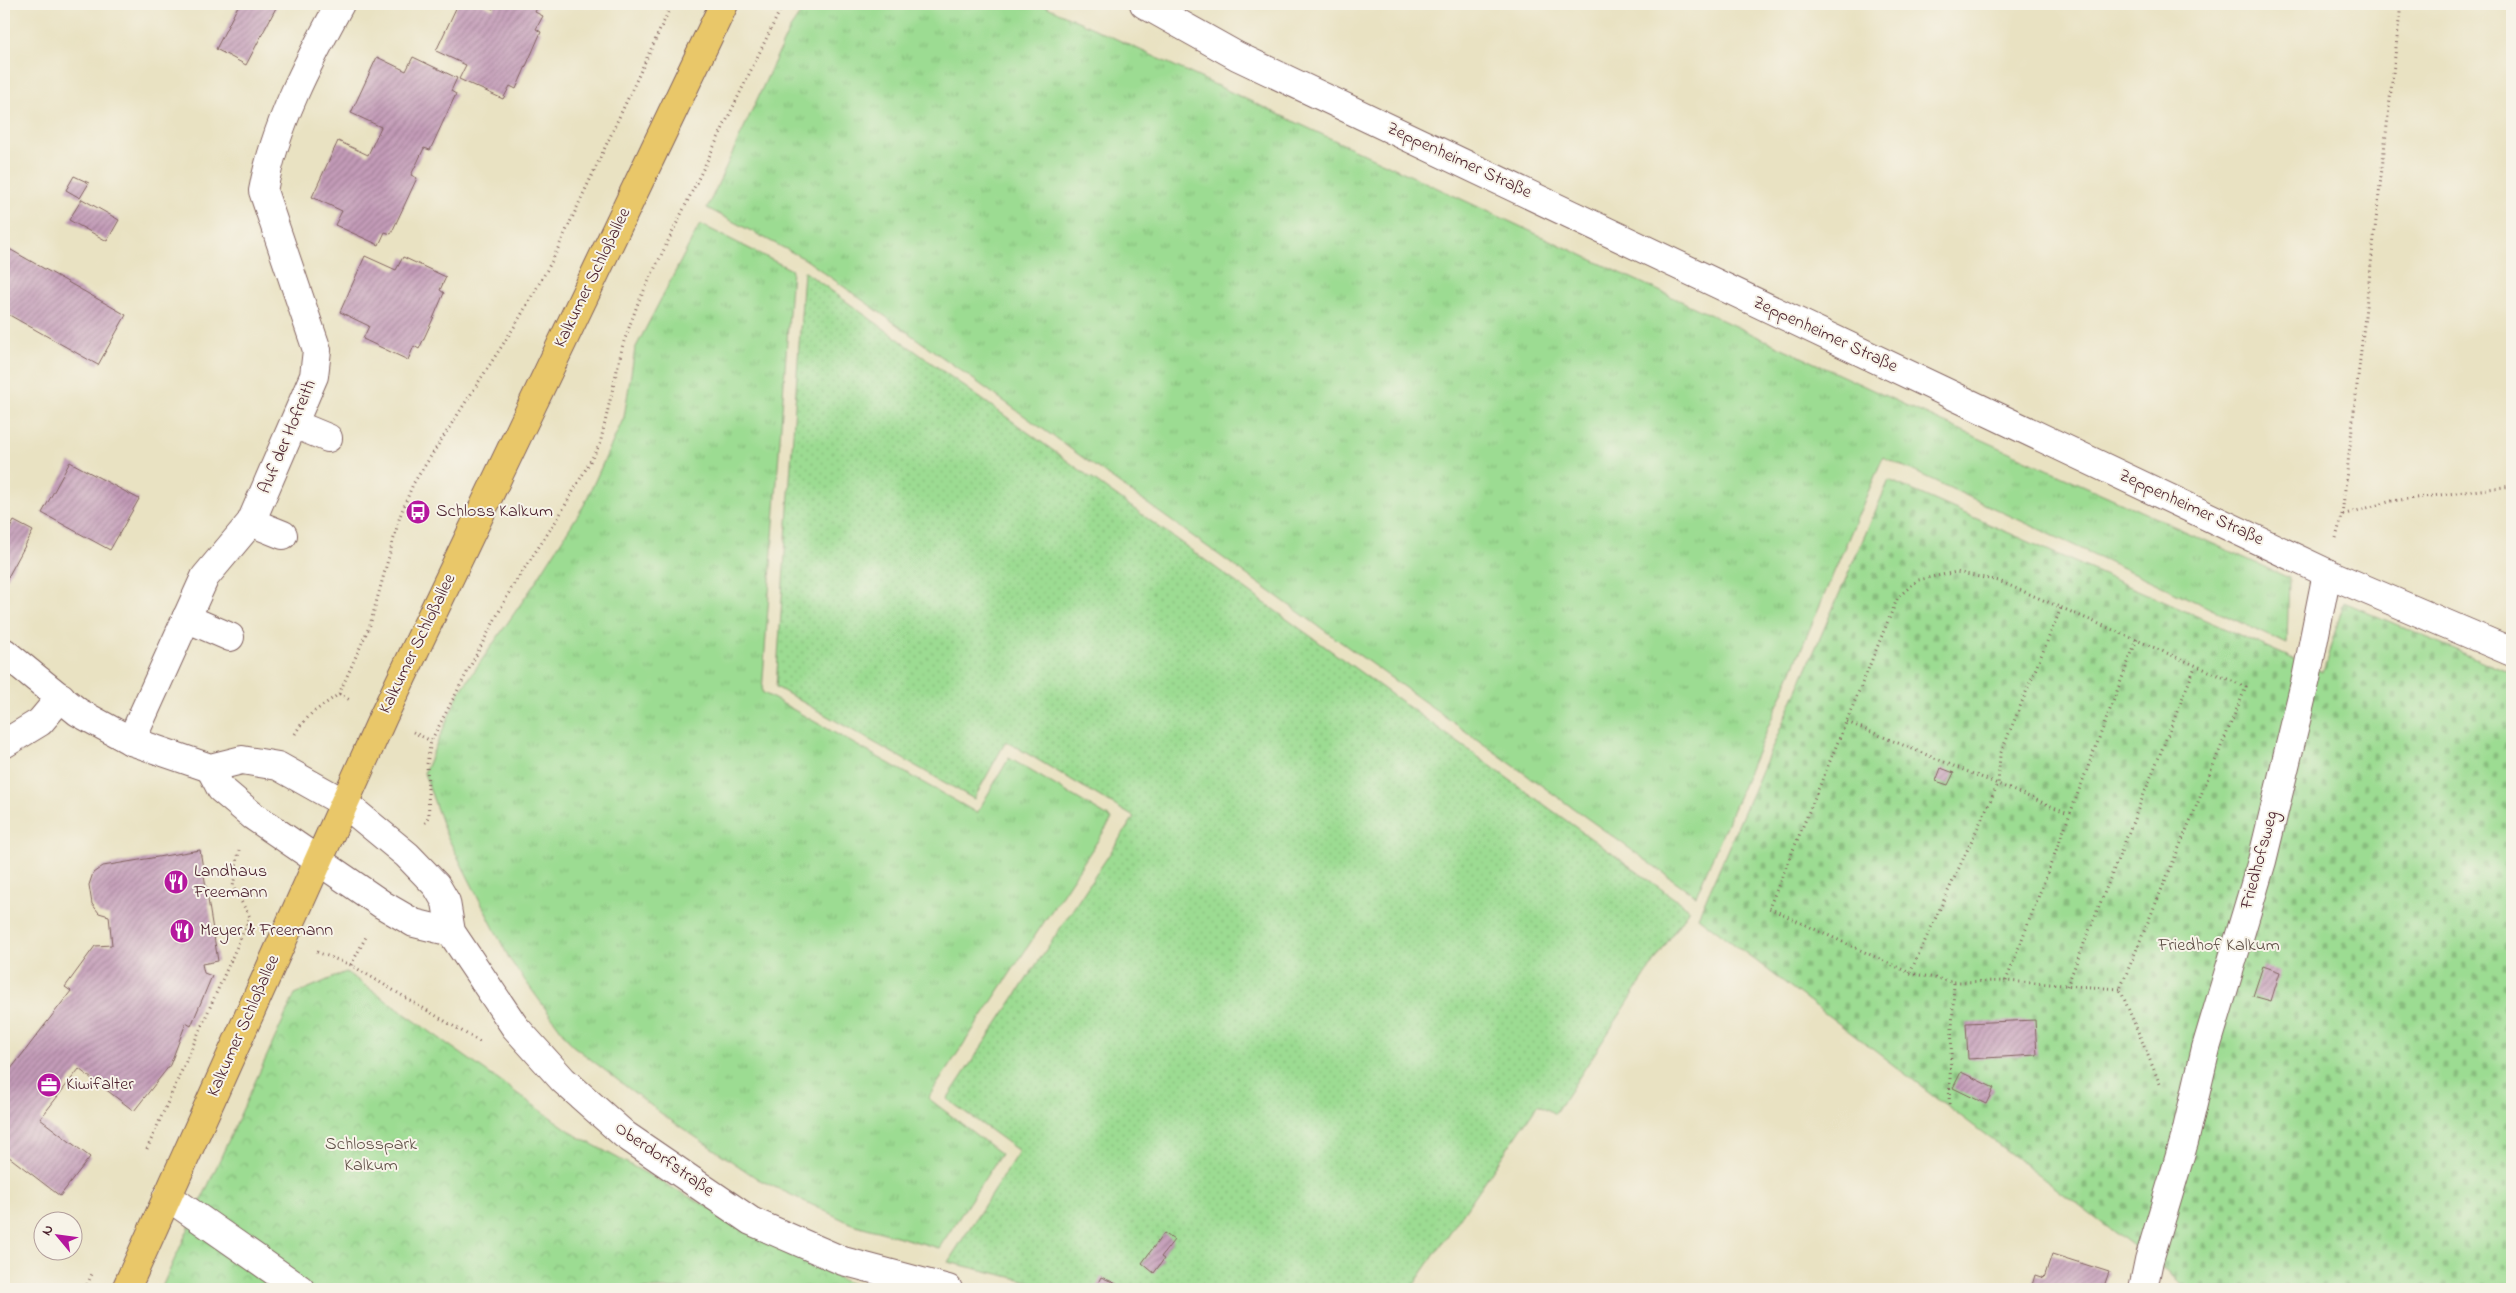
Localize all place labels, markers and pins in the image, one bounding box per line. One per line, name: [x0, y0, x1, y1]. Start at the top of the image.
bus stop icon: Schloss Kalkum: [405, 499, 431, 525]
place label: Schloss Kalkum: [436, 499, 553, 525]
place label: Landhaus Freemann: [193, 859, 267, 906]
restaurant icon: Landhaus Freemann: [163, 869, 189, 895]
restaurant icon: Meyer & Freemann: [169, 918, 195, 944]
place label: Meyer & Freemann: [200, 918, 333, 944]
office icon: Kiwifalter: [36, 1072, 62, 1098]
place label: Kiwifalter: [66, 1072, 134, 1098]

